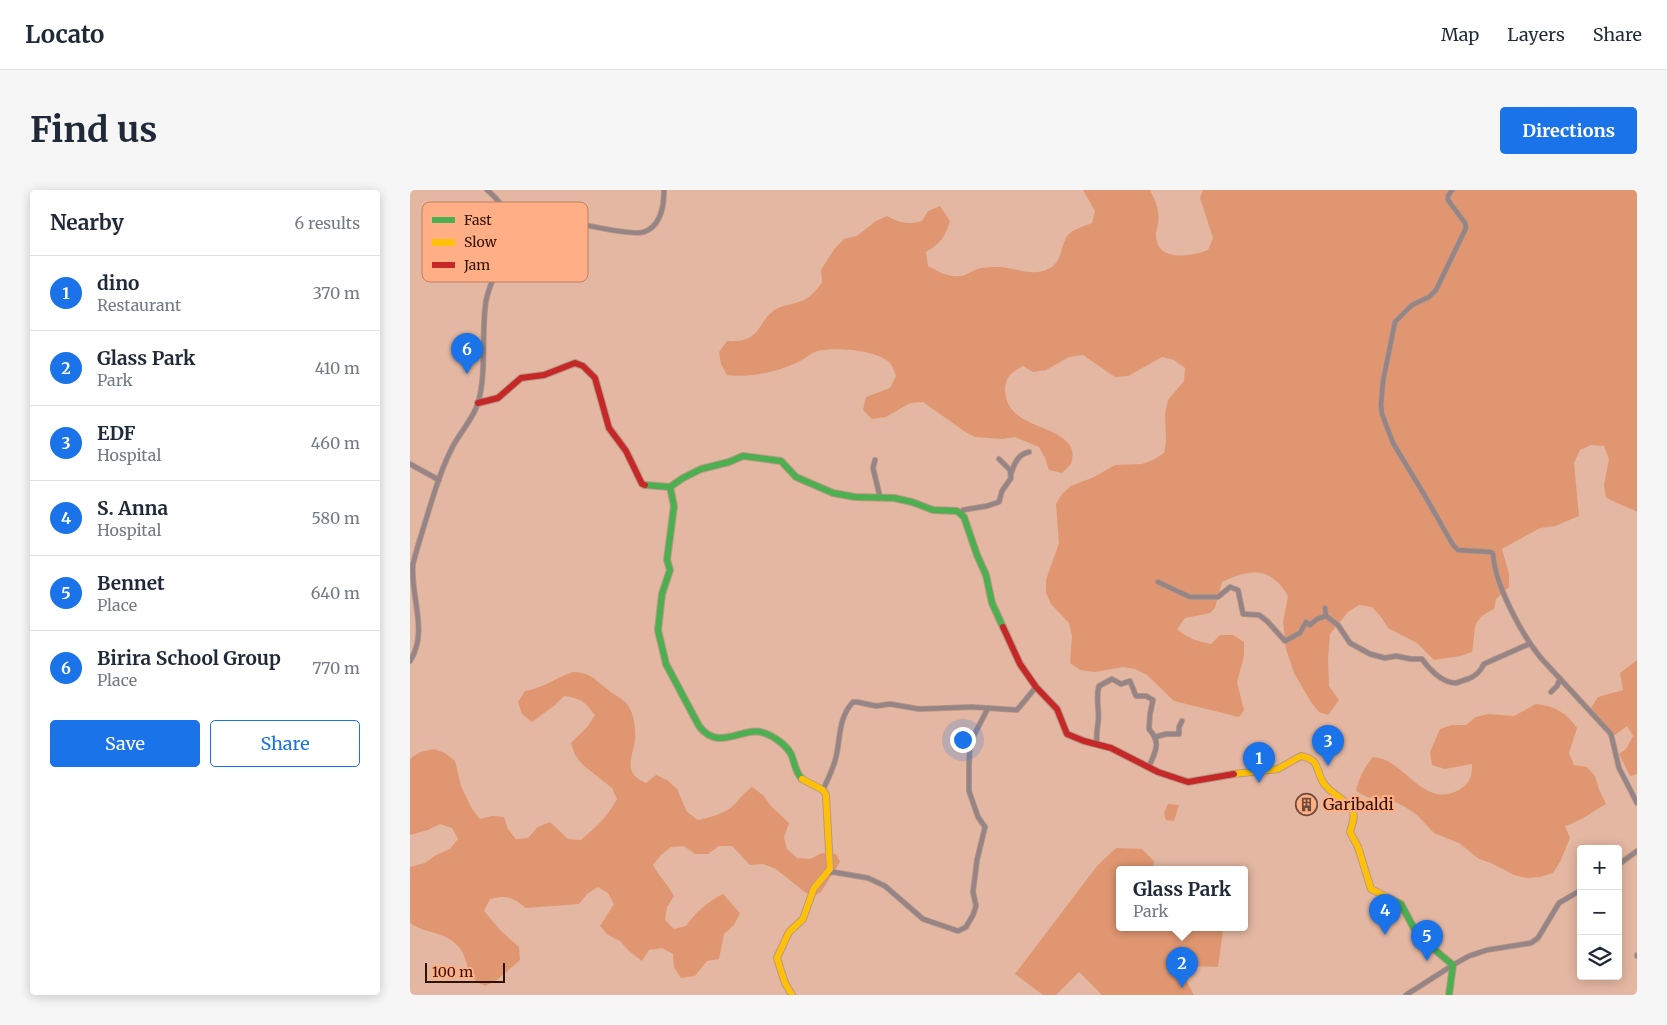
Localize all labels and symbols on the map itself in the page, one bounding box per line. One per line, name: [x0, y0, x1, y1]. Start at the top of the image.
legend: [422, 202, 588, 282]
text: Fast: [464, 211, 492, 229]
text: Slow: [464, 233, 497, 251]
text: Jam: [463, 256, 490, 274]
pin: 6: [451, 333, 483, 374]
pin: 3: [1312, 725, 1344, 766]
your location: [950, 727, 976, 753]
pin: 1: [1243, 742, 1275, 783]
building icon: Garibaldi: [1295, 792, 1319, 816]
place label: Garibaldi: [1323, 794, 1394, 814]
pin: 4: [1369, 894, 1401, 935]
pin: 5: [1411, 920, 1443, 961]
pin: 2: [1166, 947, 1198, 988]
scale bar: [425, 960, 505, 983]

